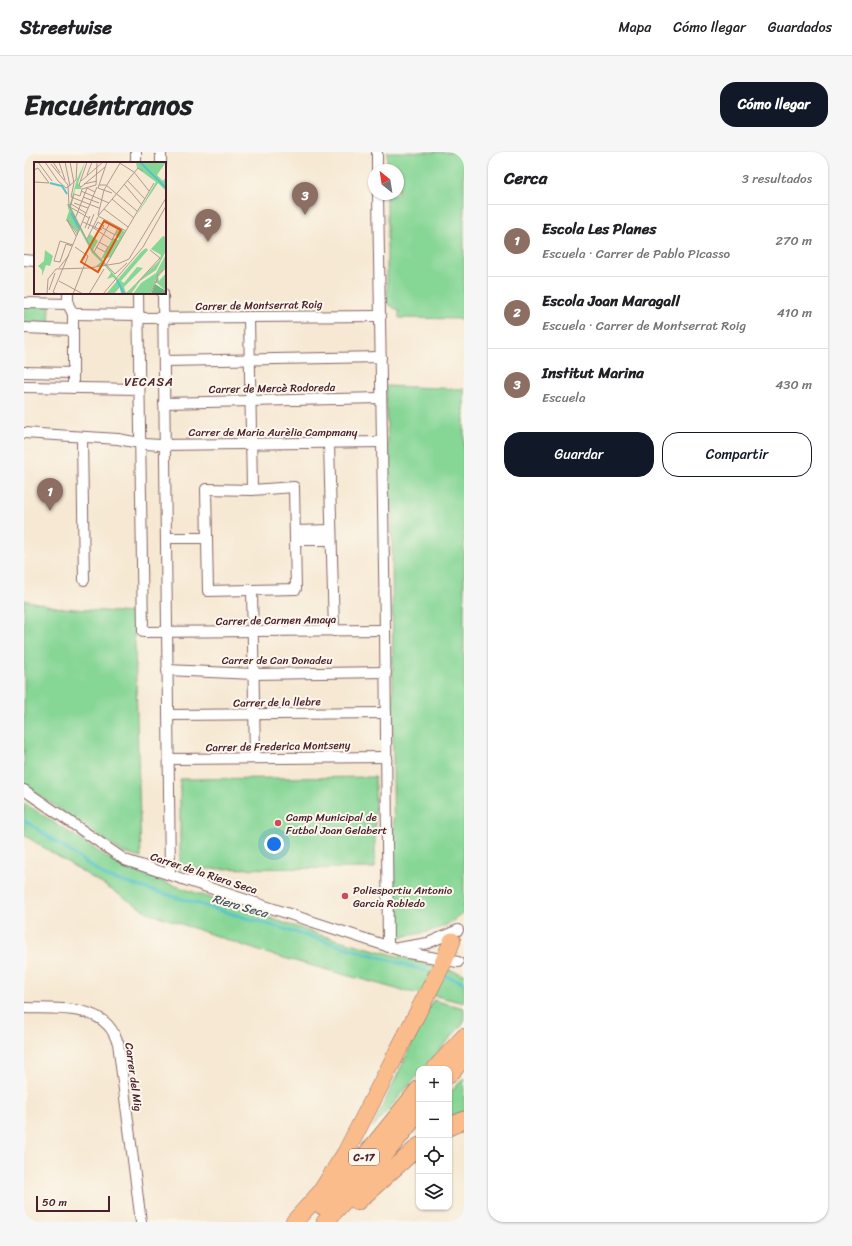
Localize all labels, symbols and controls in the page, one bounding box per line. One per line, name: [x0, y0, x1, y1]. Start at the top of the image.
text: Streetwise: [20, 11, 112, 44]
text: Mapa: [618, 15, 651, 40]
text: Cómo llegar: [673, 15, 746, 40]
text: Guardados: [768, 15, 832, 40]
text: Encuéntranos: [24, 80, 193, 129]
button: Cómo llegar: [720, 82, 828, 127]
inset map: [34, 162, 166, 294]
text: Cerca: [504, 163, 547, 193]
north arrow: [368, 164, 404, 200]
text: 3 resultados: [742, 167, 812, 190]
pin: 3: [292, 182, 318, 215]
pin: 2: [195, 209, 221, 242]
text: Escola Les Planes: [542, 216, 656, 242]
text: 1: [514, 229, 520, 252]
text: 270 m: [775, 229, 812, 252]
text: Escuela · Carrer de Pablo Picasso: [542, 242, 730, 265]
text: Escola Joan Maragall: [542, 288, 680, 314]
street label: Carrer de Montserrat Roig: [195, 295, 323, 316]
text: 2: [513, 301, 521, 324]
text: 410 m: [777, 301, 812, 324]
text: Escuela · Carrer de Montserrat Roig: [542, 314, 746, 337]
text: Institut Marina: [542, 360, 644, 386]
district label: VECASA: [124, 371, 174, 393]
text: 3: [513, 373, 521, 396]
text: 430 m: [775, 373, 812, 396]
street label: Carrer de Mercè Rodoreda: [209, 378, 336, 399]
text: Escuela: [542, 386, 586, 409]
street label: Carrer de Maria Aurèlia Campmany: [189, 423, 358, 442]
button: Guardar: [504, 432, 654, 477]
button: Compartir: [662, 432, 812, 477]
pin: 1: [37, 478, 63, 511]
street label: Carrer de Carmen Amaya: [216, 610, 337, 631]
street label: Carrer de Can Donadeu: [222, 651, 332, 670]
street label: Carrer de la llebre: [233, 692, 322, 713]
street label: Carrer de Frederica Montseny: [205, 736, 351, 757]
place label: Camp Municipal de Futbol Joan Gelabert: [286, 808, 387, 840]
marker: Camp Municipal de Futbol Joan Gelabert: [273, 818, 283, 828]
your location: [264, 834, 284, 854]
street label: Carrer de la Riera Seca: [148, 847, 260, 900]
place label: Poliesportiu Antonio Garcia Robledo: [353, 881, 453, 913]
water label: Riera Seca: [210, 888, 272, 925]
marker: Poliesportiu Antonio Garcia Robledo: [340, 891, 350, 901]
street label: Carrer del Mig: [119, 1042, 148, 1113]
map controls: [416, 1066, 452, 1210]
button: +: [416, 1066, 452, 1102]
button: −: [416, 1102, 452, 1138]
button: locate: [416, 1138, 452, 1174]
road number: C-17: [349, 1149, 379, 1165]
button: layers: [416, 1174, 452, 1210]
text: 50 m: [42, 1193, 67, 1212]
scale bar: [36, 1194, 110, 1213]

